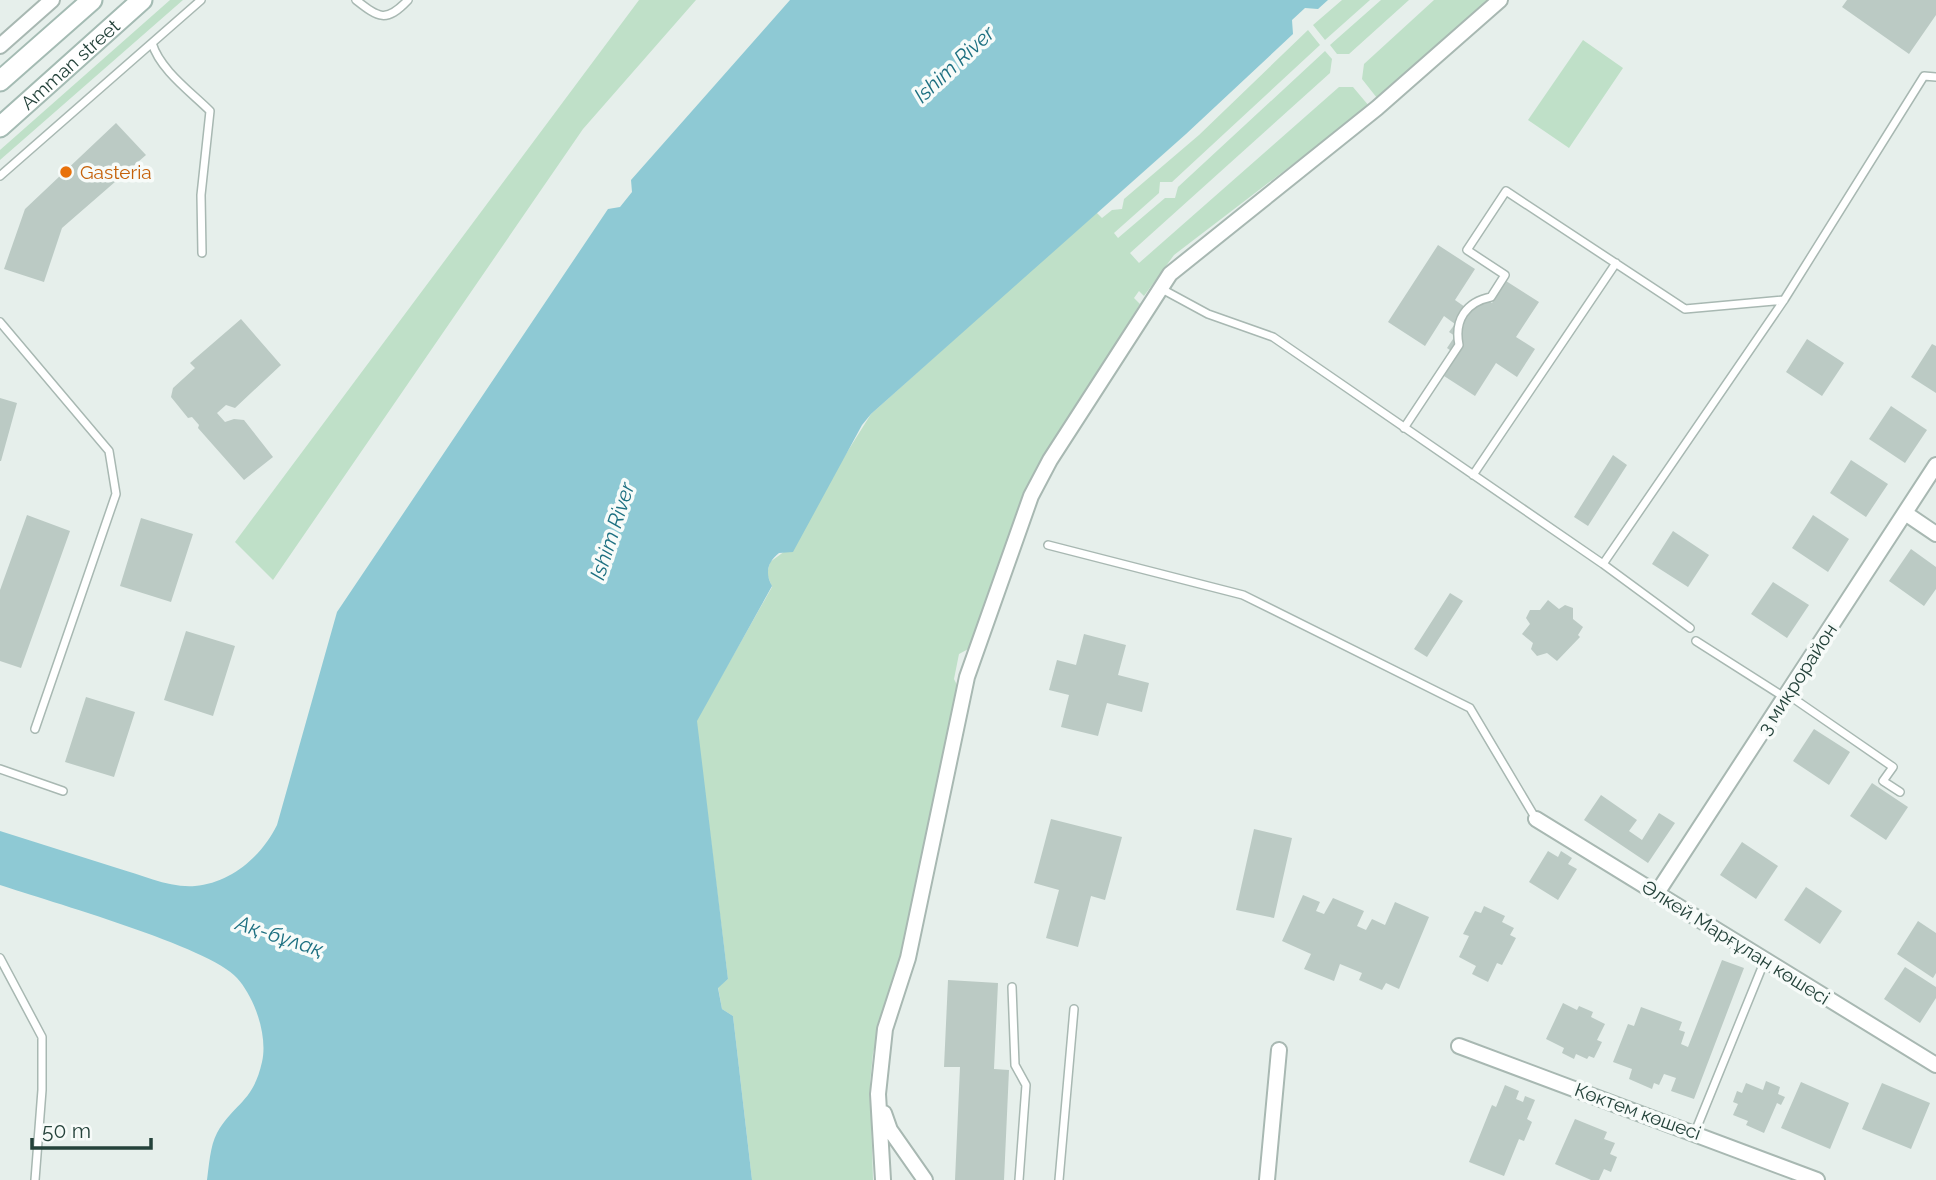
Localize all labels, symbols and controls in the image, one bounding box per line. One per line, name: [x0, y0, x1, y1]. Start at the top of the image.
street label: Amman street: [16, 14, 124, 114]
water label: Ishim River: [909, 20, 1000, 108]
place label: Gasteria: [80, 161, 152, 183]
marker: Gasteria: [58, 164, 74, 180]
water label: Ishim River: [585, 478, 640, 583]
street label: 3 микрорайон: [1753, 619, 1841, 739]
street label: Әлкей Марғұлан көшесі: [1638, 875, 1834, 1009]
water label: Ақ-бұлақ: [232, 910, 327, 962]
street label: Көктем көшесі: [1572, 1078, 1704, 1144]
scale bar: [32, 1106, 150, 1150]
text: 50 m: [42, 1118, 91, 1143]

